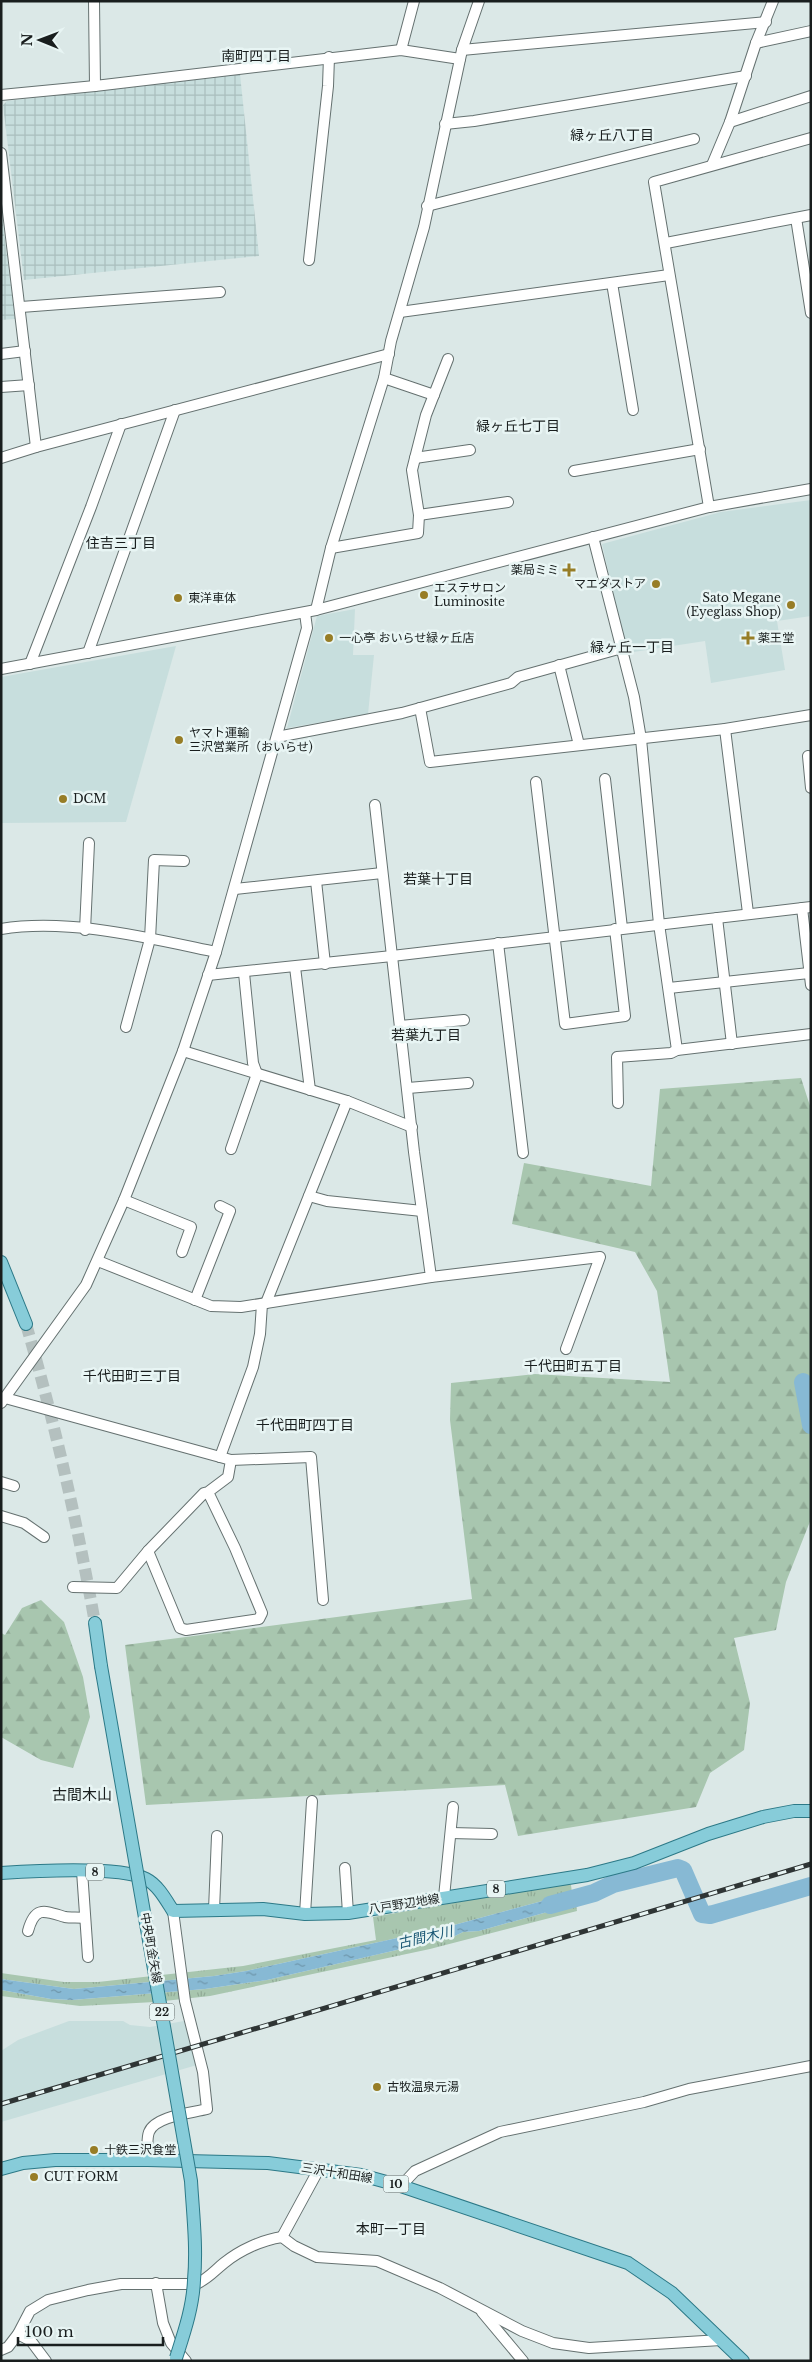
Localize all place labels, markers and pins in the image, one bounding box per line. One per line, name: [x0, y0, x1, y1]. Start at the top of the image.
place label: 薬局ミミ: [511, 562, 559, 577]
marker: 薬局ミミ: [563, 564, 575, 576]
place label: マエダストア: [574, 576, 646, 591]
marker: マエダストア: [650, 578, 662, 590]
place label: エステサロン Luminosite: [434, 580, 506, 609]
marker: エステサロン Luminosite: [418, 589, 430, 601]
place label: 東洋車体: [188, 590, 236, 605]
place label: Sato Megane (Eyeglass Shop): [687, 590, 781, 619]
marker: 東洋車体: [172, 592, 184, 604]
marker: Sato Megane (Eyeglass Shop): [785, 599, 797, 611]
place label: 一心亭 おいらせ緑ヶ丘店: [339, 630, 474, 645]
place label: 薬王堂: [758, 630, 794, 645]
marker: 一心亭 おいらせ緑ヶ丘店: [323, 632, 335, 644]
marker: 薬王堂: [742, 632, 754, 644]
place label: ヤマト運輸 三沢営業所（おいらせ): [189, 725, 313, 754]
marker: ヤマト運輸 三沢営業所（おいらせ): [173, 734, 185, 746]
place label: DCM: [73, 791, 106, 806]
marker: DCM: [57, 793, 69, 805]
place label: 古牧温泉元湯: [387, 2079, 459, 2094]
marker: 古牧温泉元湯: [371, 2081, 383, 2093]
place label: 十鉄三沢食堂: [104, 2142, 176, 2157]
marker: 十鉄三沢食堂: [88, 2144, 100, 2156]
place label: CUT FORM: [44, 2169, 118, 2184]
marker: CUT FORM: [28, 2171, 40, 2183]

